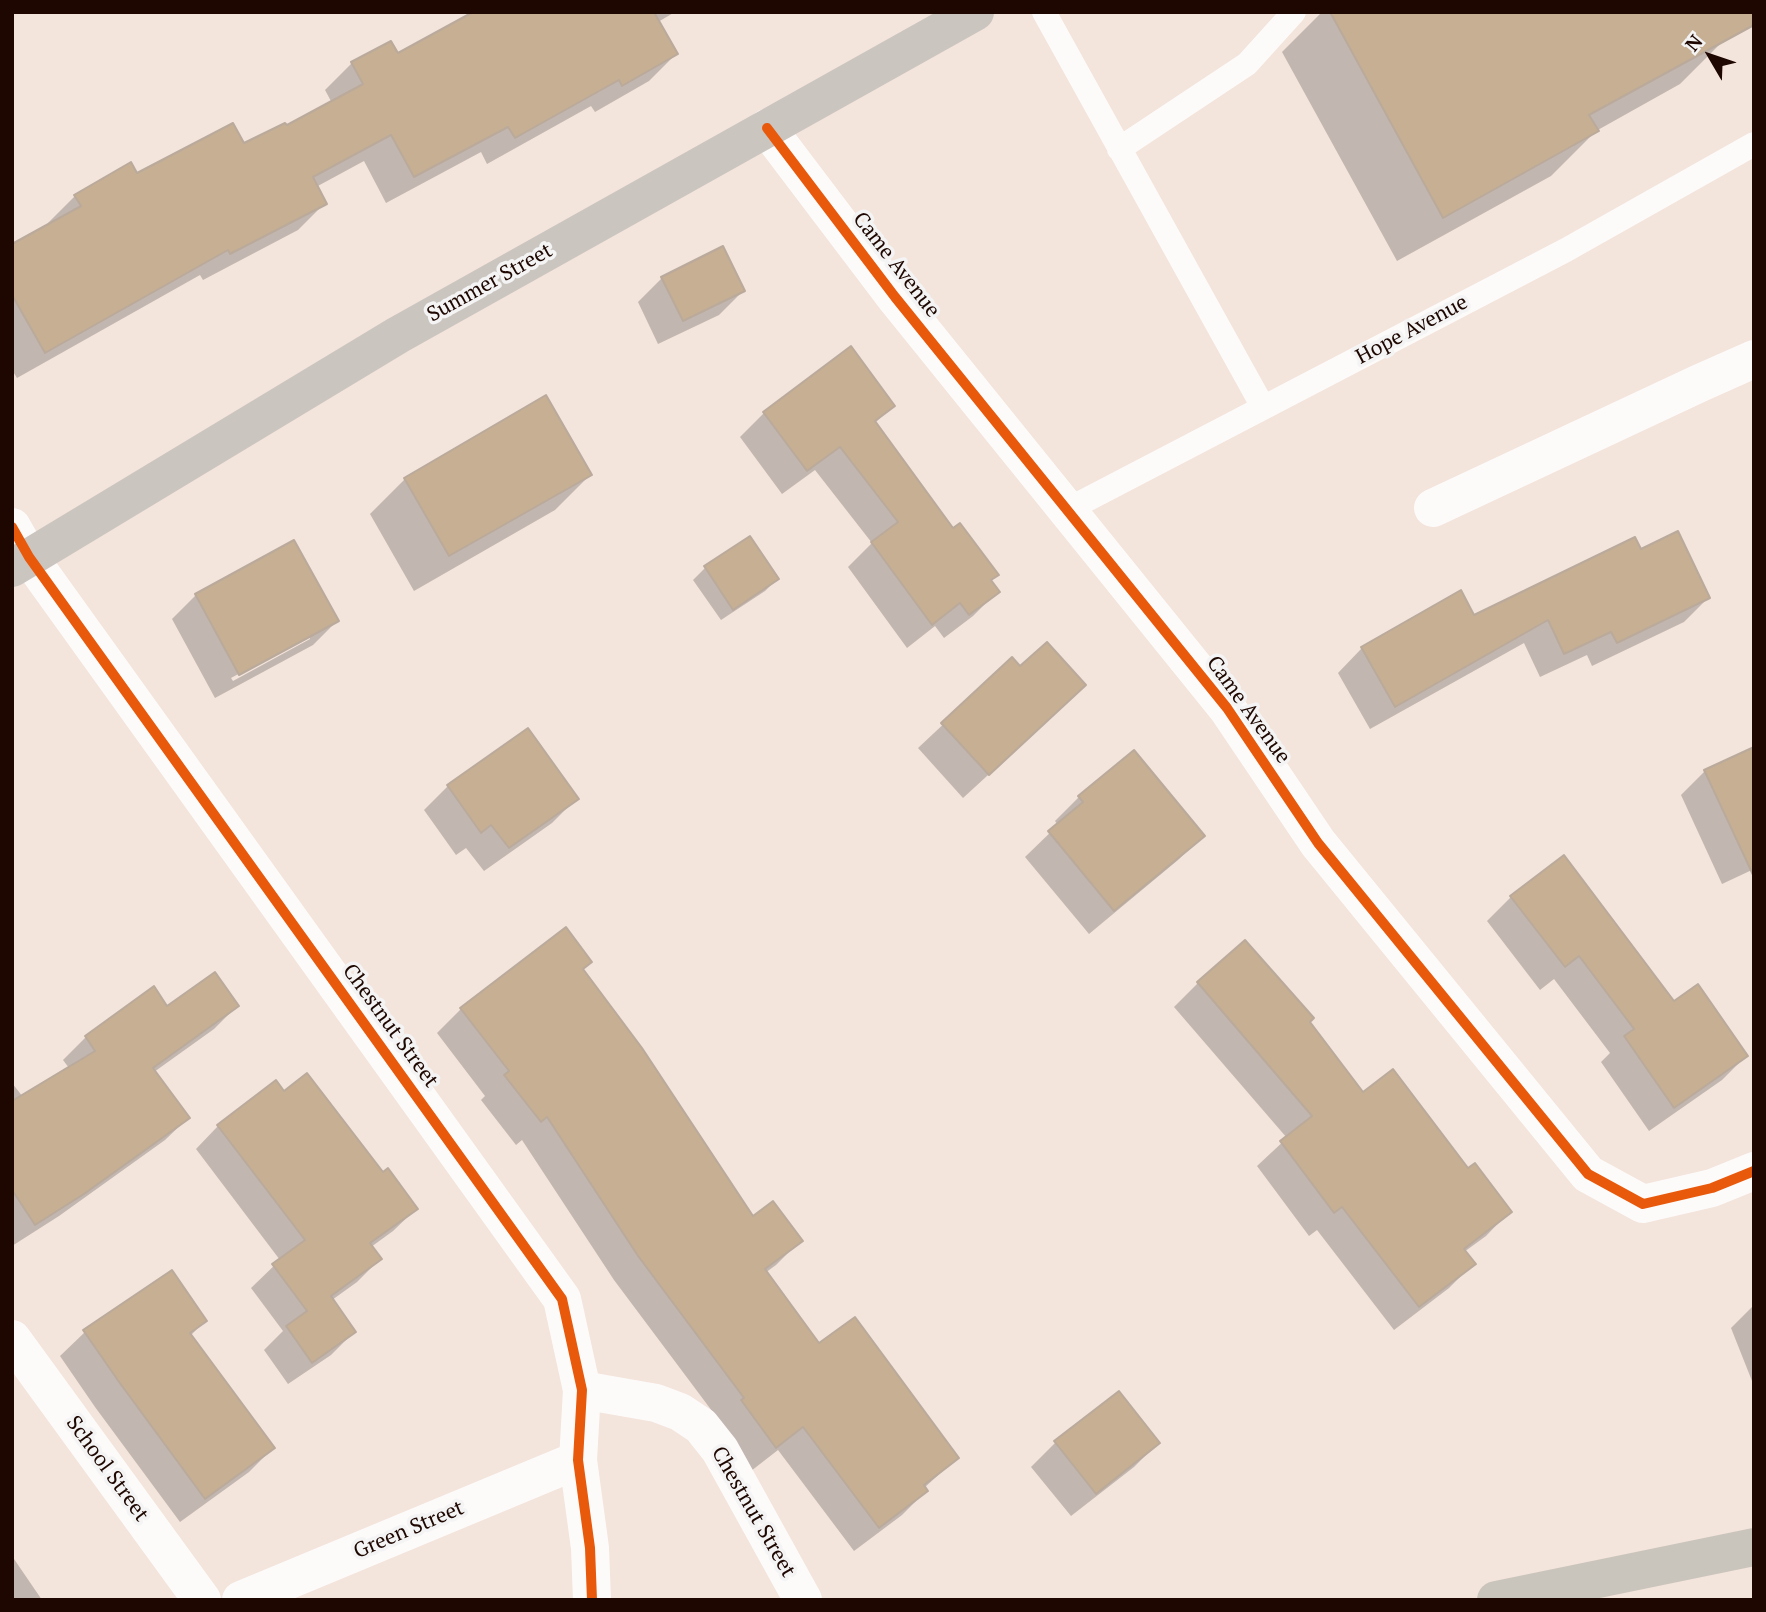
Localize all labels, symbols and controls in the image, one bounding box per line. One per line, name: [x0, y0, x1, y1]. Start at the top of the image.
north arrow: [1675, 21, 1745, 91]
text: N: [1679, 29, 1708, 56]
street label: Came Avenue: [847, 207, 945, 323]
street label: Summer Street: [423, 238, 557, 328]
street label: Hope Avenue: [1352, 290, 1472, 370]
street label: Came Avenue: [1201, 651, 1295, 769]
street label: Chestnut Street: [337, 959, 443, 1093]
street label: School Street: [60, 1411, 154, 1527]
street label: Chestnut Street: [705, 1442, 801, 1582]
street label: Green Street: [350, 1495, 468, 1565]

